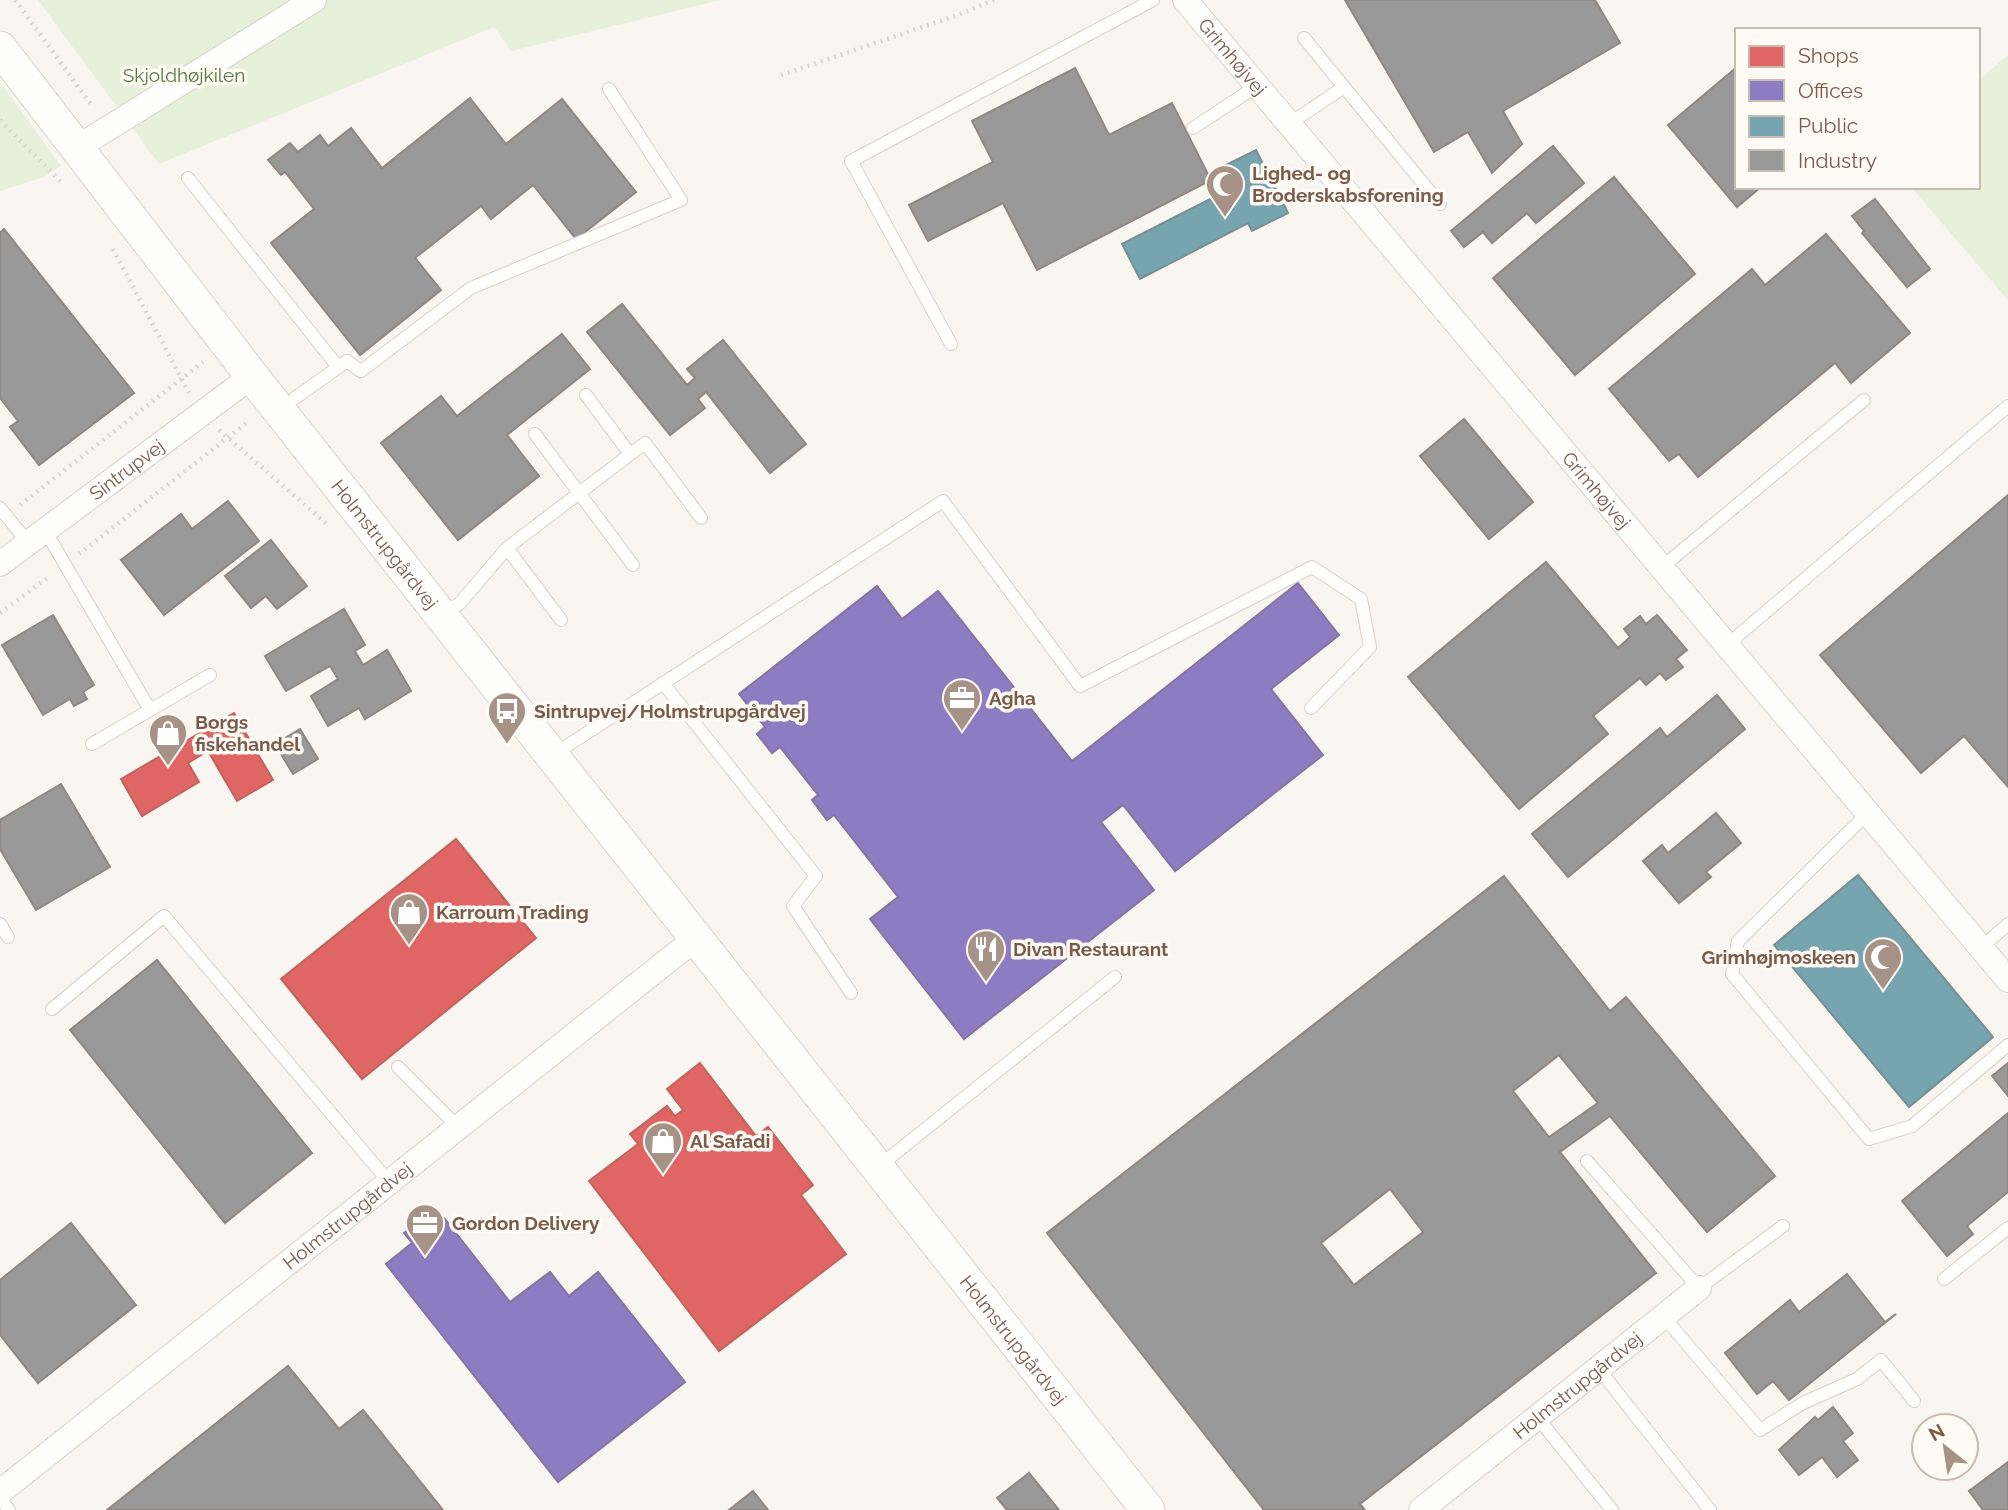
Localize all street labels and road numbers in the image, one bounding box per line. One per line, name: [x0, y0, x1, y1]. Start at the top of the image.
street label: Grimhøjvej: [1194, 14, 1271, 100]
street label: Sintrupvej: [85, 434, 168, 505]
street label: Grimhøjvej: [1558, 447, 1635, 533]
street label: Holmstrupgårdvej: [327, 475, 443, 613]
street label: Holmstrupgårdvej: [279, 1158, 416, 1274]
street label: Holmstrupgårdvej: [956, 1271, 1071, 1409]
street label: Holmstrupgårdvej: [1508, 1327, 1646, 1443]

